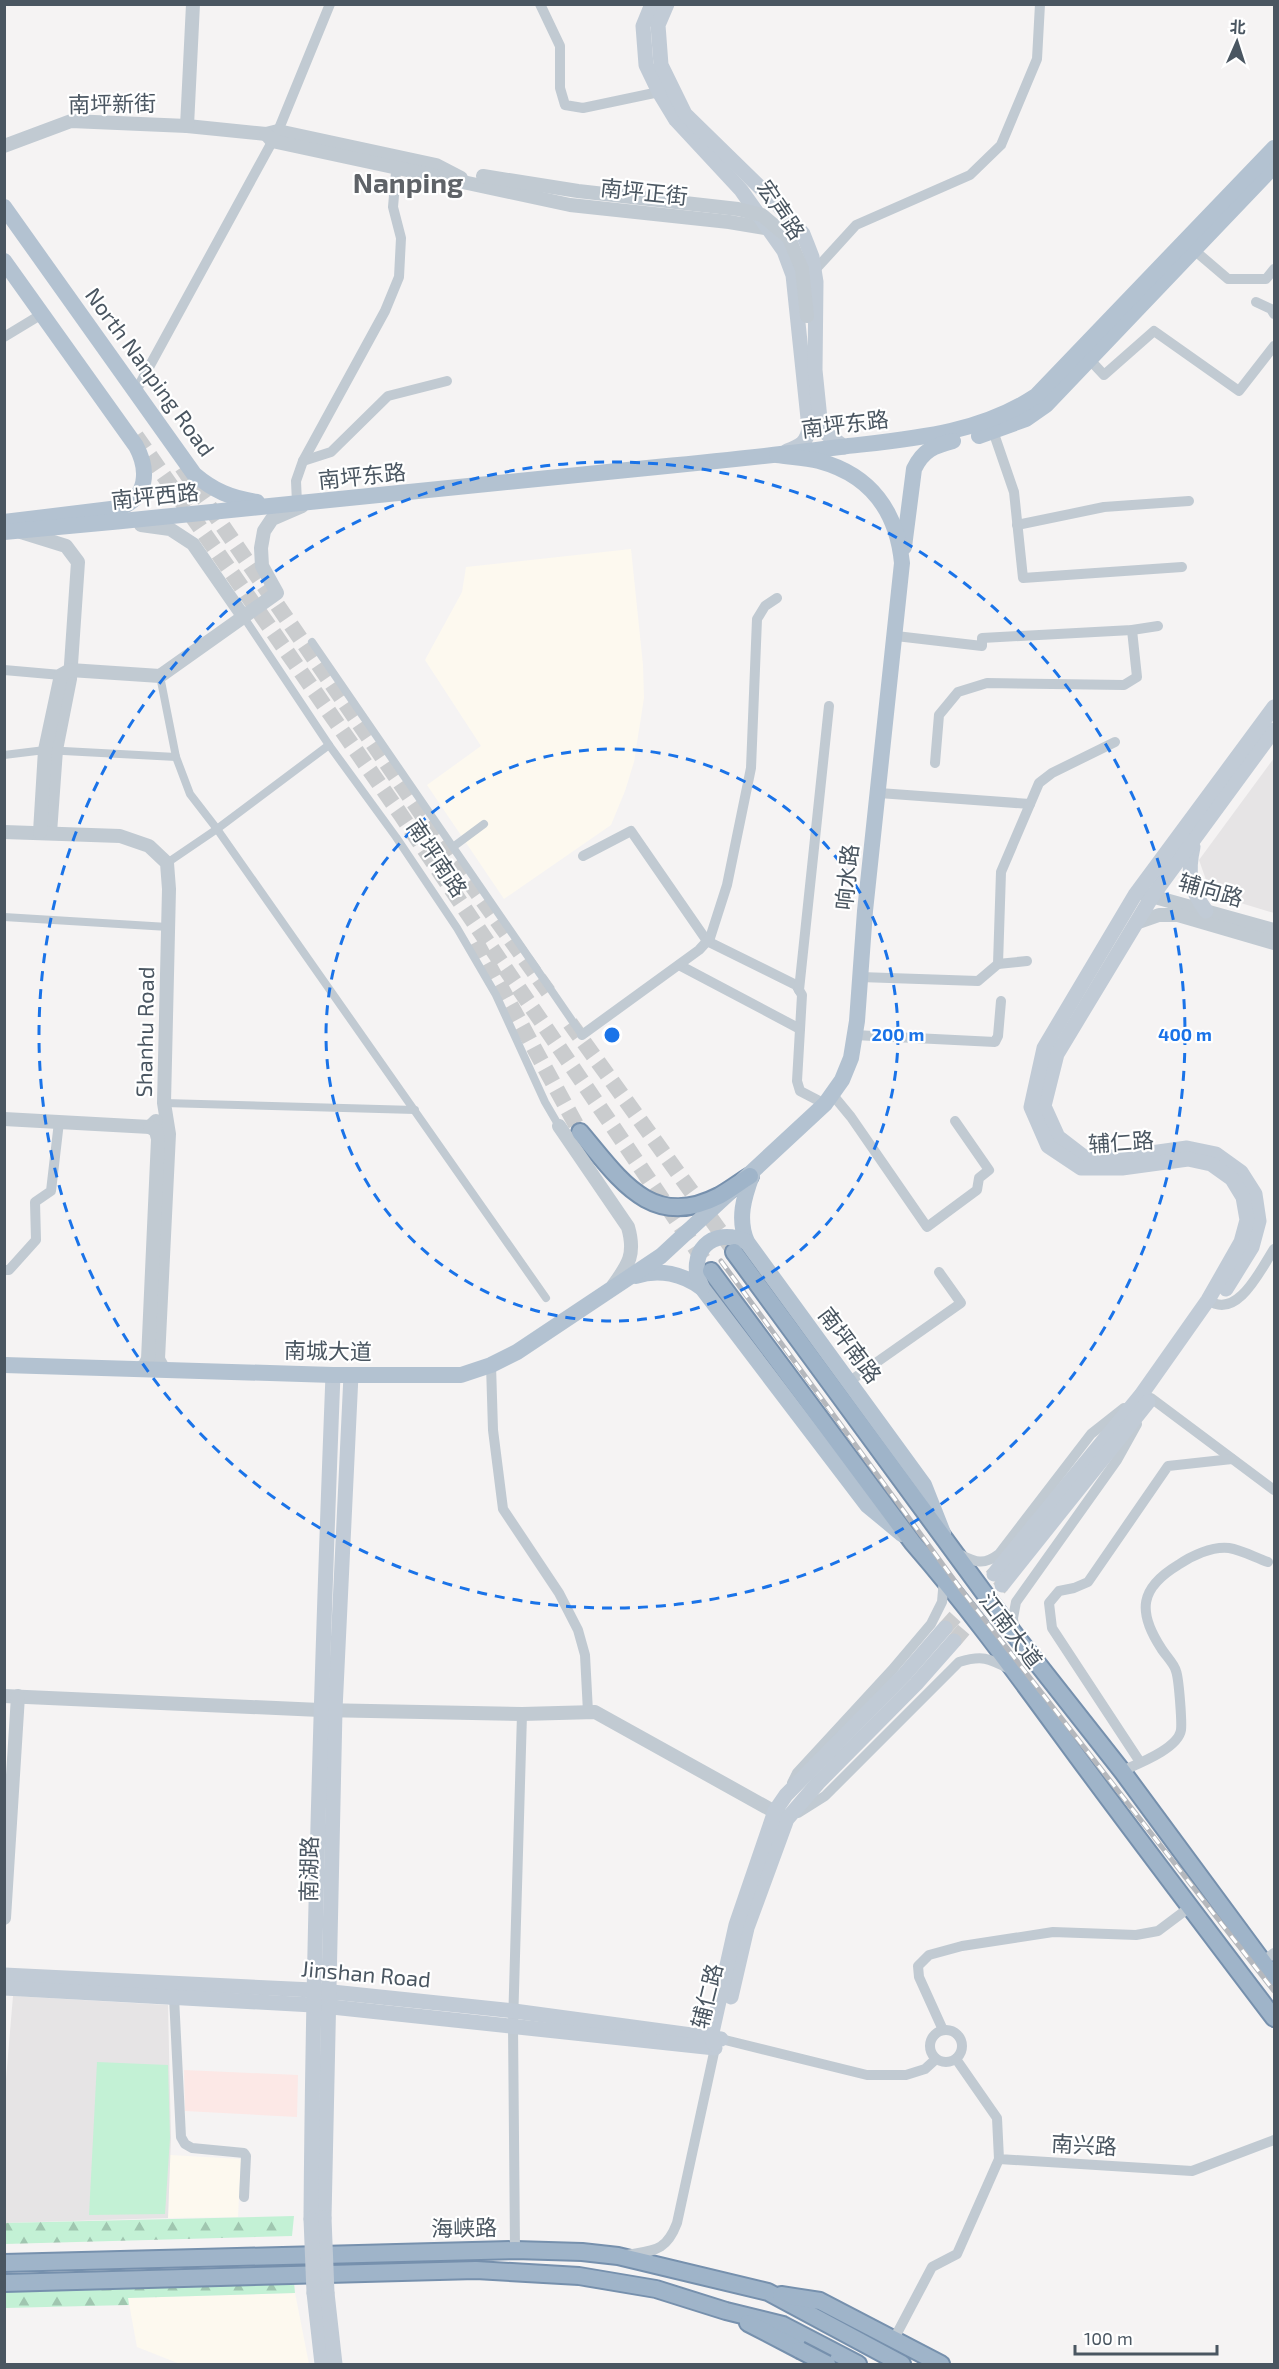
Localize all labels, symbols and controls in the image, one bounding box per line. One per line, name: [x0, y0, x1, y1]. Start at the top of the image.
north arrow: [1207, 12, 1267, 72]
text: 北: [1229, 17, 1246, 36]
street label: 南坪新街: [68, 89, 156, 117]
district label: Nanping: [353, 165, 463, 199]
street label: 南坪正街: [599, 173, 689, 209]
street label: 宏声路: [753, 175, 811, 244]
street label: North Nanping Road: [81, 282, 221, 461]
street label: 南坪东路: [800, 405, 890, 441]
street label: 南坪东路: [317, 457, 407, 493]
street label: 南坪西路: [110, 477, 200, 513]
street label: 南坪南路: [402, 814, 473, 901]
street label: 响水路: [830, 843, 862, 911]
street label: 辅向路: [1176, 867, 1247, 911]
street label: Shanhu Road: [130, 966, 158, 1098]
text: 200 m: [872, 1023, 924, 1045]
text: 400 m: [1158, 1023, 1212, 1045]
centre of rings: [602, 1025, 622, 1045]
street label: 辅仁路: [1087, 1126, 1155, 1156]
street label: 南坪南路: [814, 1301, 888, 1387]
street label: 南城大道: [284, 1336, 372, 1364]
street label: 江南大道: [975, 1586, 1049, 1672]
street label: 南湖路: [294, 1836, 322, 1902]
street label: Jinshan Road: [300, 1954, 432, 1992]
street label: 辅仁路: [685, 1961, 727, 2031]
street label: 南兴路: [1050, 2129, 1118, 2159]
street label: 海峡路: [431, 2213, 497, 2241]
scale bar: [1075, 2318, 1218, 2356]
text: 100 m: [1084, 2327, 1133, 2349]

